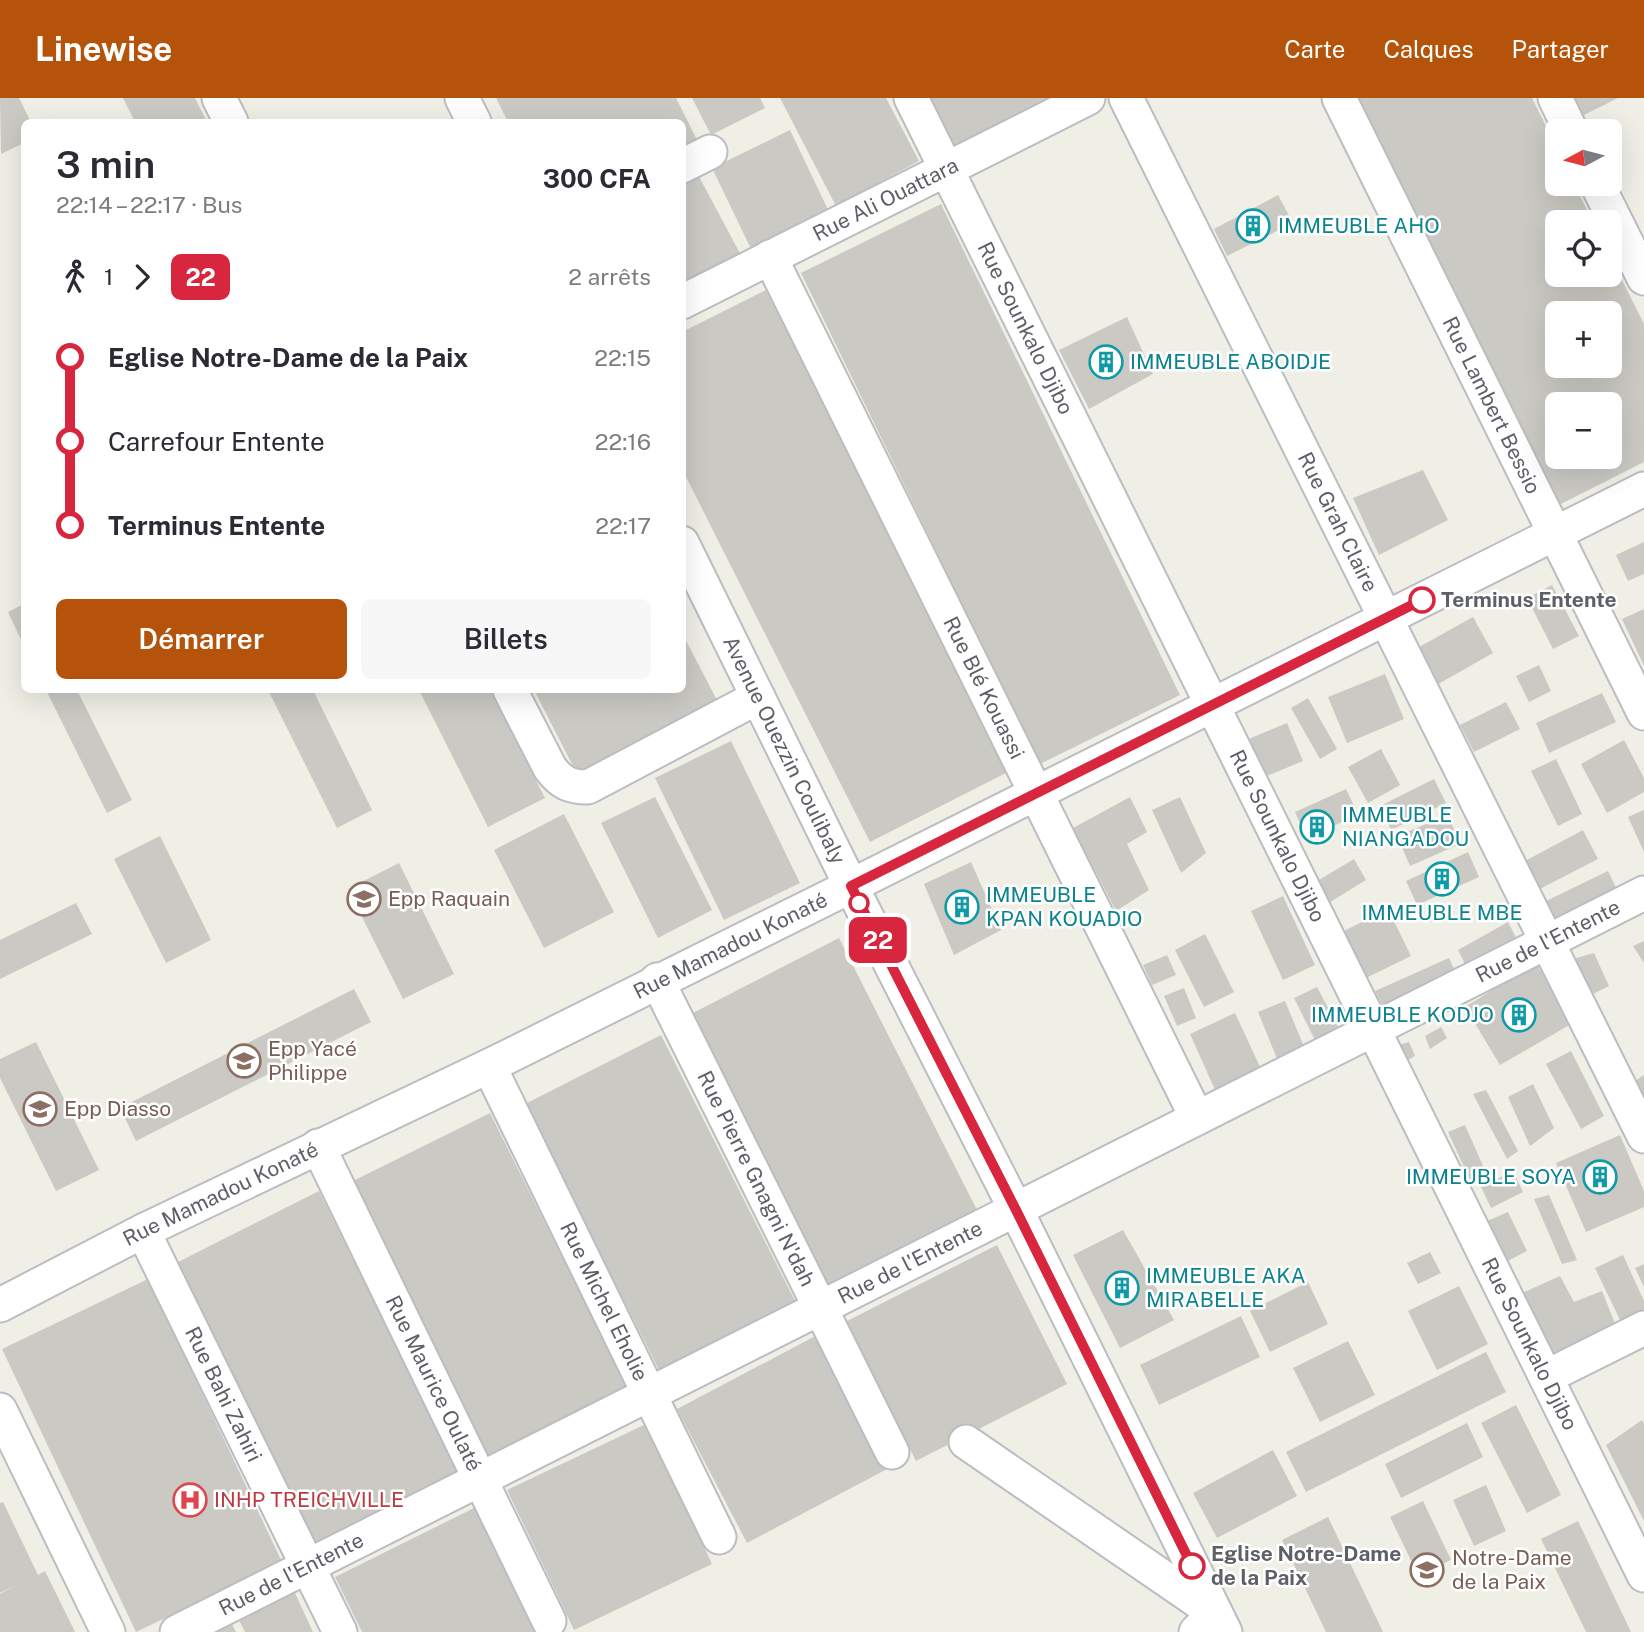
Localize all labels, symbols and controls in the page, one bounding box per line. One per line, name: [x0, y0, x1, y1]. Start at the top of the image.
text: Linewise: [35, 30, 172, 68]
text: Carte: [1284, 35, 1345, 63]
text: Calques: [1383, 35, 1474, 63]
text: Partager: [1512, 35, 1609, 63]
north arrow: [1545, 119, 1622, 196]
map controls: [1545, 119, 1622, 469]
text: 3 min: [56, 142, 155, 187]
street label: Rue Ali Ouattara: [809, 152, 962, 246]
text: 300 CFA: [543, 163, 651, 194]
text: 22:14 – 22:17 · Bus: [56, 191, 243, 218]
building icon: IMMEUBLE AHO: [1234, 207, 1272, 245]
button: locate: [1545, 210, 1622, 287]
place label: IMMEUBLE AHO: [1278, 213, 1440, 238]
street label: Rue Sounkalo Djibo: [972, 238, 1079, 418]
icon: walk: [56, 258, 94, 296]
icon: forward: [123, 258, 161, 296]
text: 1: [104, 263, 113, 290]
text: 22: [185, 263, 216, 291]
text: 2 arrêts: [568, 263, 651, 290]
button: +: [1545, 301, 1622, 378]
street label: Rue Lambert Bessio: [1437, 312, 1546, 498]
text: Eglise Notre-Dame de la Paix: [108, 342, 468, 373]
building icon: IMMEUBLE ABOIDJE: [1087, 343, 1125, 381]
text: 22:15: [594, 344, 651, 371]
place label: IMMEUBLE ABOIDJE: [1130, 349, 1331, 374]
button: −: [1545, 392, 1622, 469]
text: Carrefour Entente: [108, 426, 325, 457]
text: 22:16: [595, 428, 651, 455]
street label: Rue Grah Claire: [1293, 448, 1383, 596]
text: Terminus Entente: [108, 510, 325, 541]
text: 22:17: [595, 512, 651, 539]
marker: Terminus Entente: [1409, 587, 1435, 613]
place label: Terminus Entente: [1441, 587, 1617, 612]
button: Démarrer: [56, 599, 347, 679]
button: Billets: [361, 599, 651, 679]
street label: Rue Blé Kouassi: [938, 612, 1030, 763]
street label: Avenue Ouezzin Coulibaly: [718, 632, 851, 868]
street label: Rue Sounkalo Djibo: [1224, 746, 1331, 926]
place label: IMMEUBLE NIANGADOU: [1342, 802, 1469, 851]
building icon: IMMEUBLE NIANGADOU: [1298, 808, 1336, 846]
building icon: IMMEUBLE MBE: [1423, 860, 1461, 898]
school or university icon: Epp Raquain: [345, 880, 383, 918]
place label: IMMEUBLE KPAN KOUADIO: [986, 882, 1143, 931]
place label: Epp Raquain: [388, 886, 510, 911]
street label: Rue Mamadou Konaté: [629, 887, 831, 1004]
building icon: IMMEUBLE KPAN KOUADIO: [943, 888, 981, 926]
unlabelled marker: [849, 893, 869, 913]
street label: Rue de l'Entente: [1471, 894, 1624, 988]
place label: IMMEUBLE MBE: [1361, 900, 1523, 925]
line badge: 22: [846, 917, 910, 963]
text: 22: [863, 926, 893, 954]
building icon: IMMEUBLE KODJO: [1500, 996, 1538, 1034]
place label: IMMEUBLE KODJO: [1311, 1002, 1494, 1027]
place label: Epp Yacé Philippe: [268, 1036, 357, 1085]
school or university icon: Epp Yacé Philippe: [225, 1042, 263, 1080]
street label: Rue Pierre Gnagni N'dah: [692, 1067, 820, 1290]
school or university icon: Epp Diasso: [21, 1090, 59, 1128]
place label: Epp Diasso: [64, 1096, 171, 1121]
street label: Rue Mamadou Konaté: [119, 1136, 322, 1251]
building icon: IMMEUBLE SOYA: [1581, 1158, 1619, 1196]
place label: IMMEUBLE SOYA: [1406, 1164, 1576, 1189]
street label: Rue de l'Entente: [834, 1215, 986, 1309]
street label: Rue Michel Eholie: [555, 1218, 654, 1385]
street label: Rue Sounkalo Djibo: [1477, 1253, 1583, 1434]
place label: IMMEUBLE AKA MIRABELLE: [1146, 1263, 1306, 1312]
building icon: IMMEUBLE AKA MIRABELLE: [1103, 1269, 1141, 1307]
street label: Rue Maurice Oulaté: [381, 1291, 487, 1475]
street label: Rue Bahi Zahiri: [180, 1323, 267, 1466]
hospital icon: INHP TREICHVILLE: [171, 1481, 209, 1519]
place label: INHP TREICHVILLE: [214, 1487, 404, 1512]
street label: Rue de l'Entente: [215, 1527, 368, 1621]
place label: Eglise Notre-Dame de la Paix: [1211, 1541, 1401, 1590]
place label: Notre-Dame de la Paix: [1452, 1545, 1572, 1594]
school or university icon: Notre-Dame de la Paix: [1408, 1551, 1446, 1589]
marker: Eglise Notre-Dame de la Paix: [1179, 1553, 1205, 1579]

